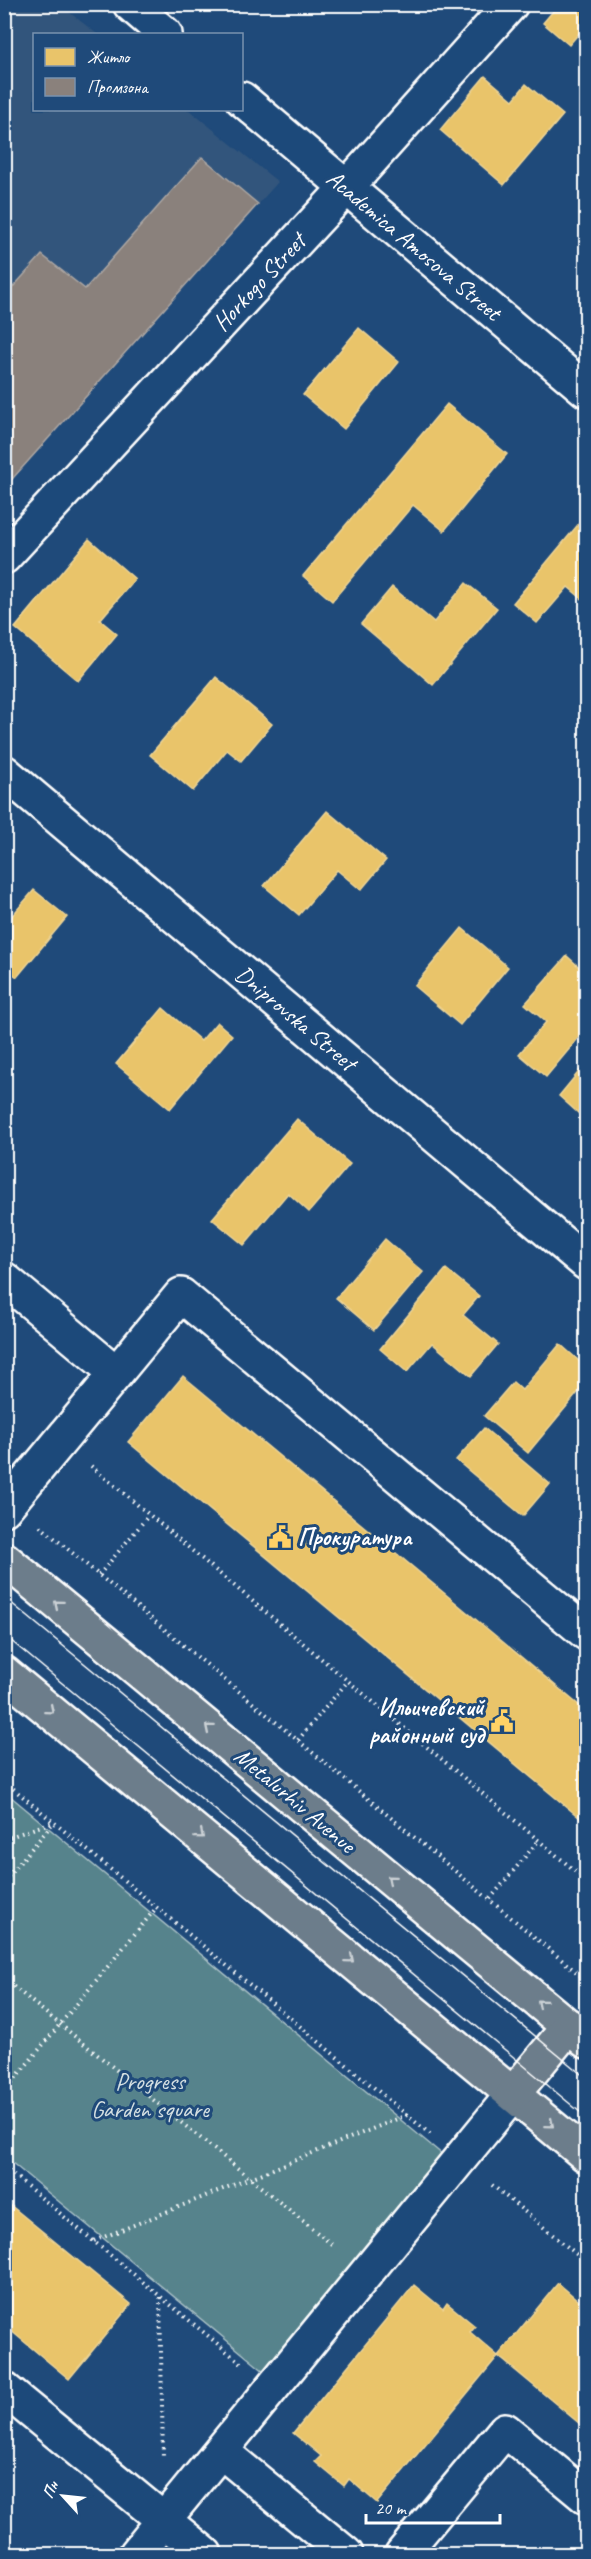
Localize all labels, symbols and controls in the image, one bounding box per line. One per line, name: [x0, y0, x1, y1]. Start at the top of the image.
legend: [33, 33, 243, 111]
text: Житло: [87, 46, 131, 68]
text: Промзона: [87, 76, 149, 98]
street label: Academica Amosova Street: [321, 163, 509, 328]
street label: Horkogo Street: [206, 225, 314, 337]
street label: Dniprovska Street: [230, 959, 365, 1079]
place label: Прокуратура: [298, 1522, 413, 1552]
public building icon: Прокуратура: [267, 1524, 293, 1550]
one-way arrow: [54, 1600, 65, 1611]
place label: Ильичевский районный суд: [369, 1692, 486, 1750]
one-way arrow: [43, 1703, 54, 1714]
public building icon: Ильичевский районный суд: [489, 1708, 515, 1734]
one-way arrow: [205, 1724, 216, 1735]
street label: Metalurhiv Avenue: [228, 1741, 363, 1861]
one-way arrow: [193, 1827, 204, 1838]
one-way arrow: [387, 1875, 398, 1886]
one-way arrow: [343, 1952, 354, 1963]
one-way arrow: [537, 2000, 548, 2011]
park label: Progress Garden square: [91, 2066, 211, 2124]
one-way arrow: [543, 2117, 554, 2128]
north arrow: [33, 2466, 93, 2526]
text: Пн: [38, 2477, 64, 2502]
scale bar: [366, 2487, 500, 2525]
text: 20 m: [375, 2497, 408, 2519]

